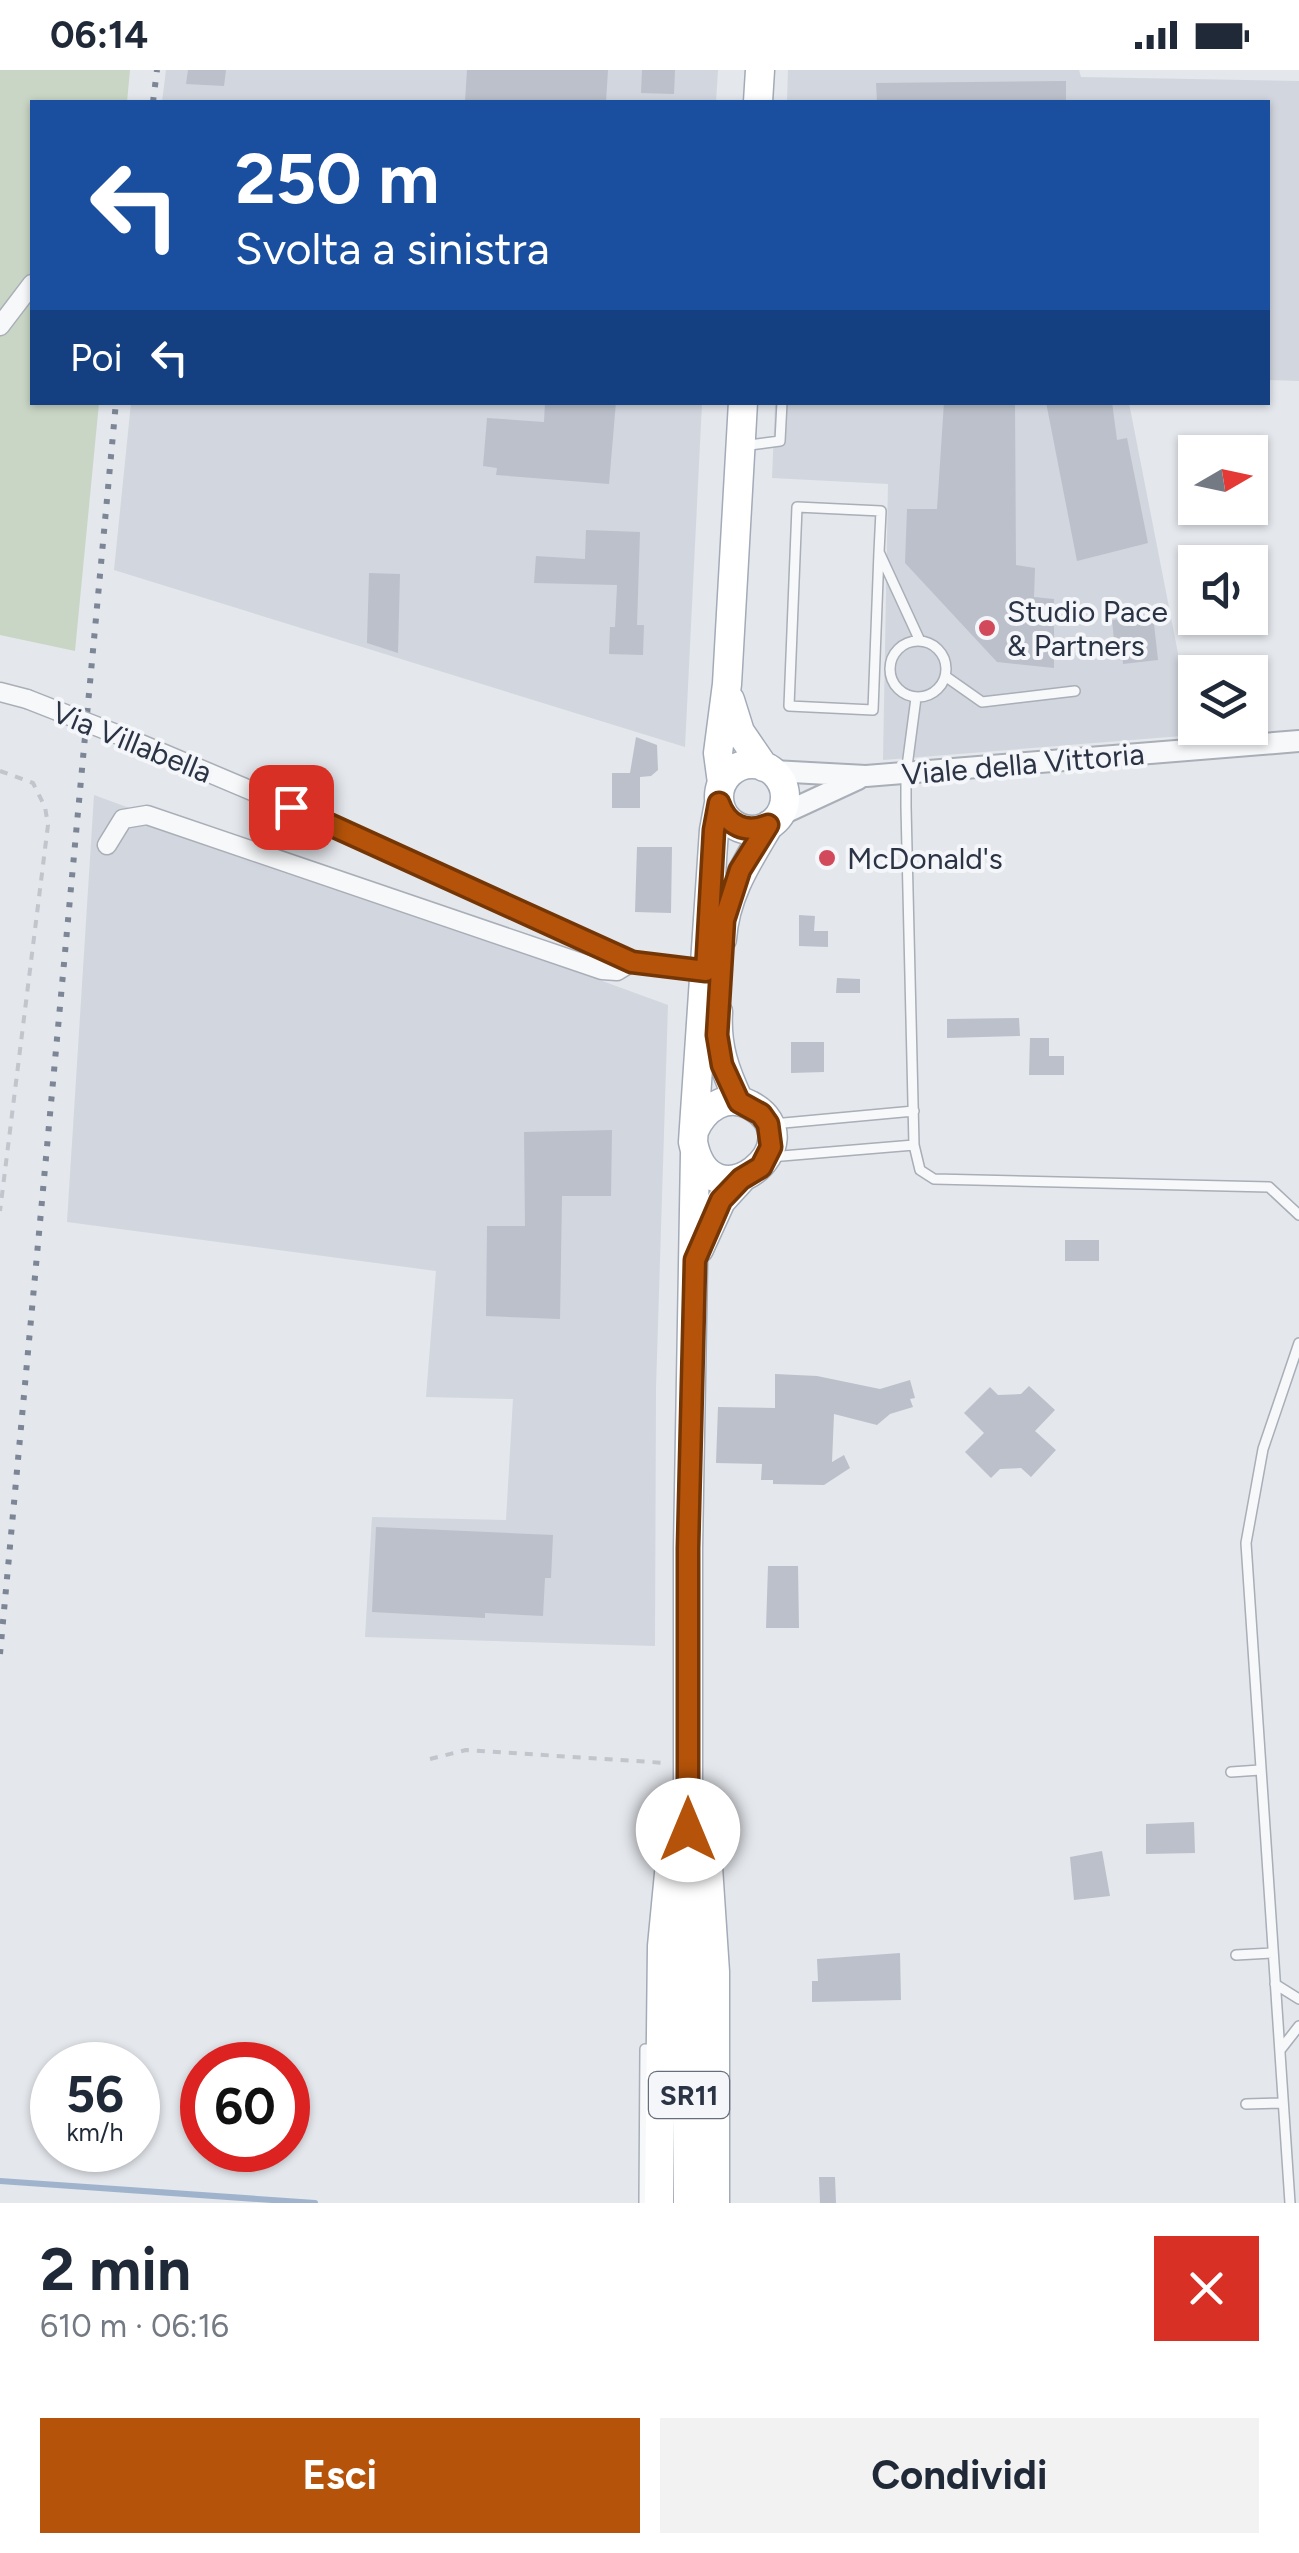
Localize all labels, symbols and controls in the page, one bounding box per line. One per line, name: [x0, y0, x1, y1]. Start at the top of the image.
text: 06:14: [50, 12, 148, 58]
text: 250 m: [235, 136, 439, 221]
icon: left: [70, 140, 200, 270]
text: Svolta a sinistra: [235, 221, 550, 275]
icon: left: [142, 330, 197, 385]
text: Poi: [70, 335, 122, 381]
north arrow: [1178, 435, 1268, 525]
map controls: [1178, 435, 1268, 745]
button: sound: [1178, 545, 1268, 635]
place label: Studio Pace & Partners: [1007, 593, 1168, 664]
marker: Studio Pace & Partners: [976, 617, 998, 639]
button: layers: [1178, 655, 1268, 745]
street label: Via Villabella: [47, 693, 217, 791]
street label: Viale della Vittoria: [900, 735, 1146, 793]
pin: [249, 765, 334, 850]
icon: arrive: [264, 780, 319, 835]
place label: McDonald's: [847, 840, 1003, 877]
marker: McDonald's: [816, 847, 838, 869]
position arrow: [636, 1778, 740, 1882]
speed limit sign: 60: [180, 2042, 310, 2172]
text: 56: [66, 2064, 124, 2125]
road number: SR11: [649, 2072, 729, 2118]
text: km/h: [66, 2117, 124, 2147]
text: 2 min: [40, 2233, 191, 2305]
button: close: [1154, 2236, 1259, 2341]
text: 610 m · 06:16: [40, 2307, 229, 2345]
button: Esci: [40, 2418, 640, 2533]
button: Condividi: [660, 2418, 1259, 2533]

